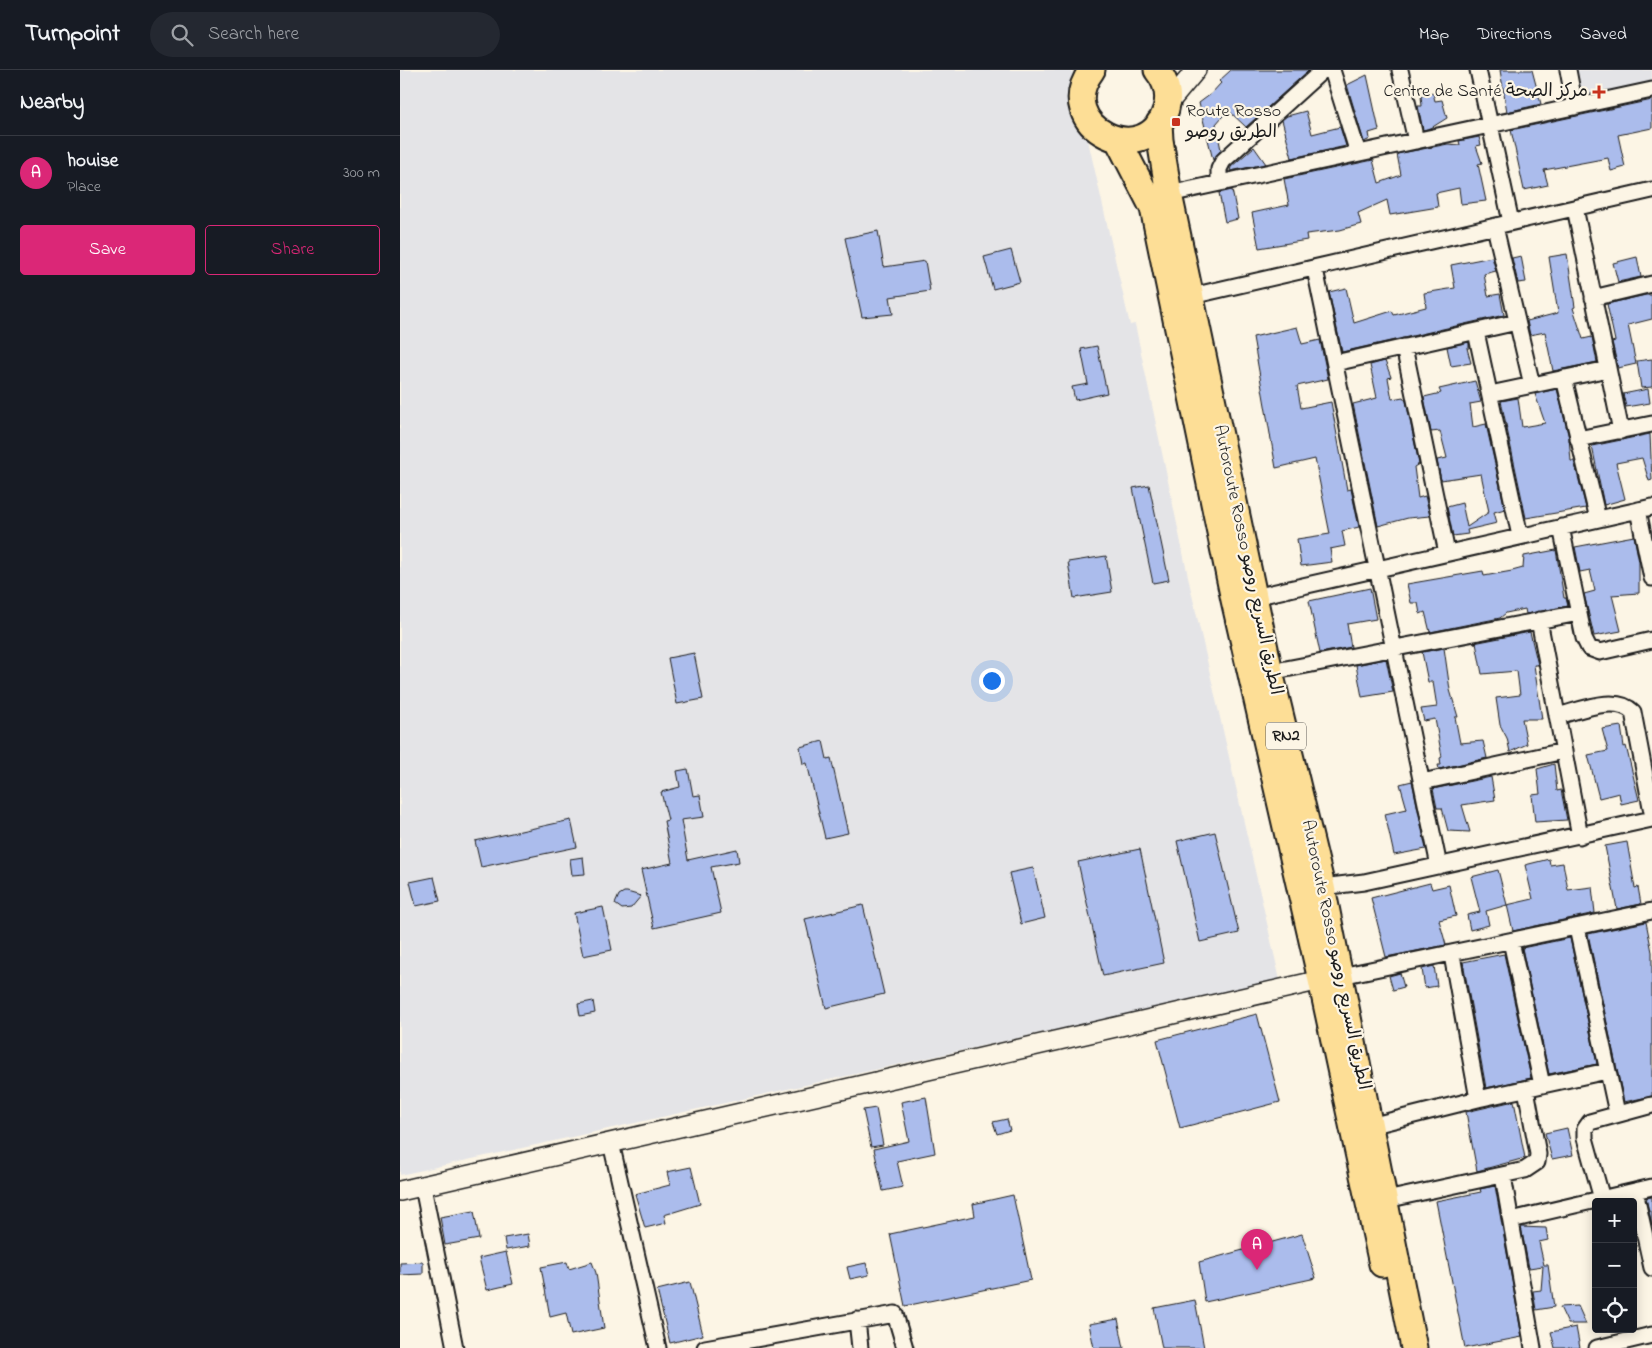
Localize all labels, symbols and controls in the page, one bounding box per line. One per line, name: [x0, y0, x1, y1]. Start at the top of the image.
search box: [150, 12, 500, 57]
text: Turnpoint: [25, 17, 120, 52]
icon: search: [168, 21, 196, 49]
text: Search here: [208, 21, 299, 48]
text: Map: [1419, 22, 1449, 48]
text: Directions: [1477, 22, 1552, 48]
text: Saved: [1580, 22, 1627, 48]
place label: Centre de Santé مركز الصحة: [1384, 79, 1588, 105]
marker: Centre de Santé مركز الصحة: [1592, 85, 1606, 99]
text: Nearby: [20, 88, 84, 118]
place label: Route Rosso الطريق روصو: [1184, 99, 1281, 146]
marker: Route Rosso الطريق روصو: [1170, 116, 1182, 128]
text: houise: [67, 148, 118, 175]
text: A: [31, 161, 41, 185]
text: 300 m: [343, 161, 380, 185]
text: Place: [67, 175, 101, 199]
button: Save: [20, 225, 195, 275]
button: Share: [205, 225, 380, 275]
street label: Autoroute Rosso الطريق السريع روصو: [1206, 423, 1288, 697]
your location: [979, 668, 1005, 694]
road number: RN2: [1266, 722, 1306, 749]
street label: Autoroute Rosso الطريق السريع روصو: [1294, 818, 1376, 1092]
map controls: [1592, 1198, 1637, 1333]
button: +: [1592, 1198, 1637, 1243]
pin: A: [1241, 1229, 1273, 1270]
button: −: [1592, 1243, 1637, 1288]
button: locate: [1592, 1288, 1637, 1333]

